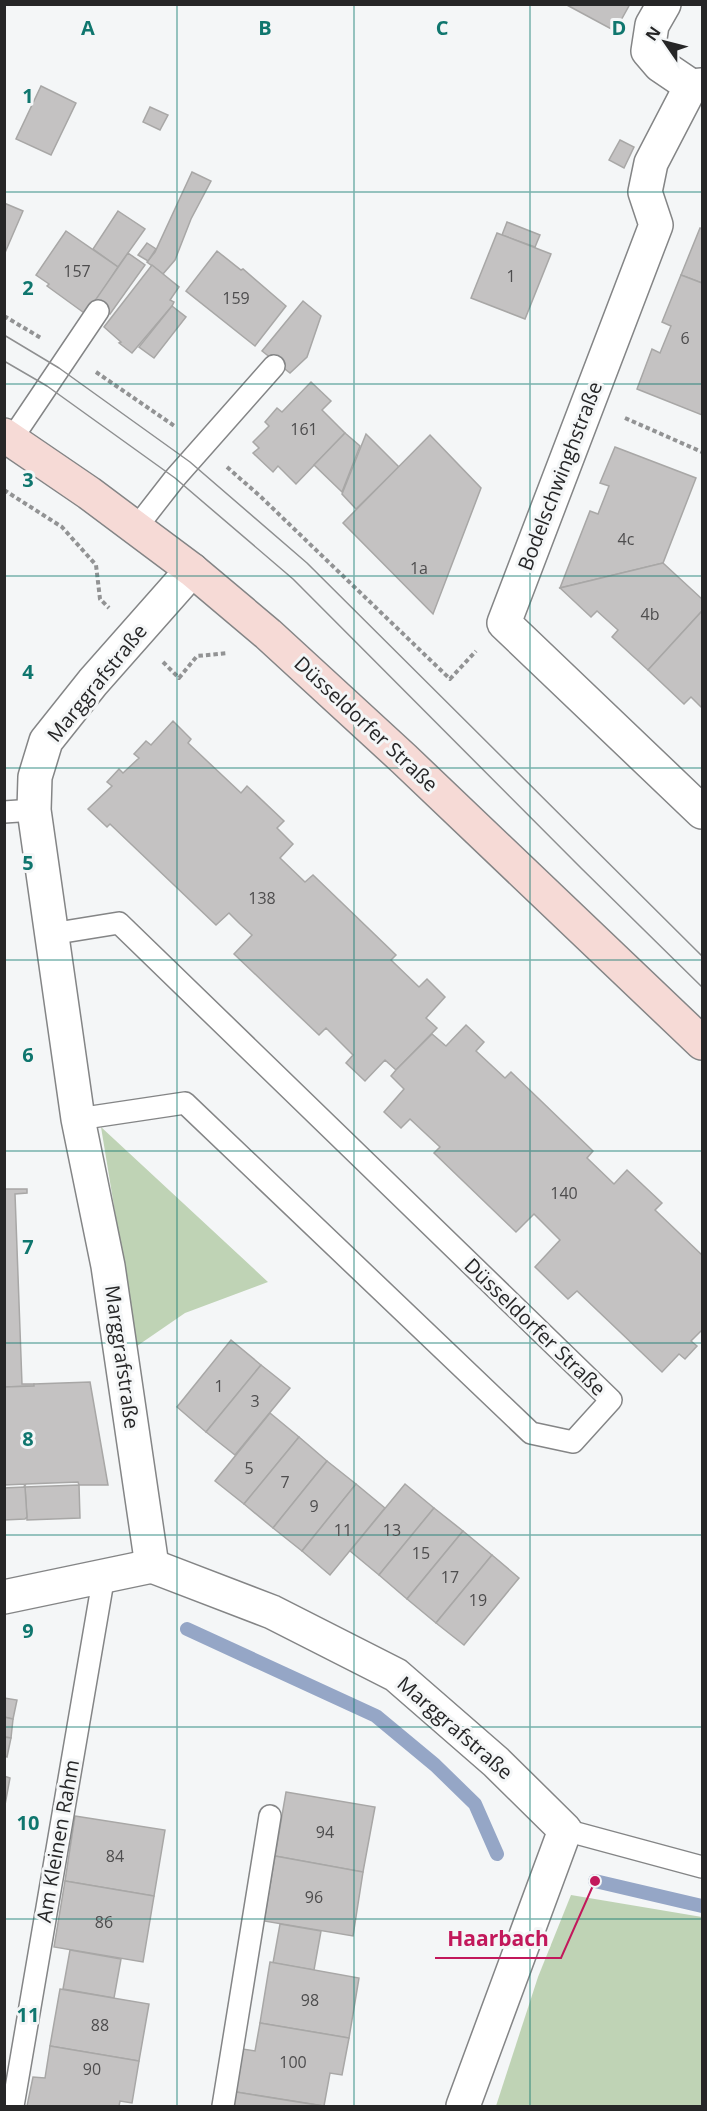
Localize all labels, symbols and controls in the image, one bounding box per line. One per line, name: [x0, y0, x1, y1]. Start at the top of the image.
north arrow: [635, 12, 695, 72]
text: A: [81, 14, 95, 41]
text: B: [258, 14, 272, 41]
text: C: [436, 14, 449, 41]
text: D: [612, 14, 626, 41]
text: N: [640, 22, 665, 45]
text: 1: [22, 82, 34, 109]
house number: 157: [63, 260, 91, 282]
house number: 1: [506, 265, 516, 287]
text: 2: [22, 274, 34, 301]
house number: 159: [222, 287, 250, 309]
house number: 6: [680, 327, 690, 349]
street label: Bodelschwinghstraße: [511, 377, 608, 574]
house number: 161: [290, 418, 318, 440]
text: 3: [22, 466, 34, 493]
house number: 4c: [618, 528, 635, 550]
house number: 1a: [410, 557, 428, 579]
house number: 4b: [641, 603, 659, 625]
street label: Marggrafstraße: [41, 618, 153, 747]
street label: Düsseldorfer Straße: [289, 650, 444, 797]
text: 4: [22, 658, 34, 685]
text: 5: [22, 849, 34, 876]
house number: 138: [248, 887, 276, 909]
text: 6: [22, 1041, 34, 1068]
house number: 140: [550, 1182, 578, 1204]
text: 7: [22, 1233, 34, 1260]
street label: Düsseldorfer Straße: [459, 1252, 612, 1401]
street label: Marggrafstraße: [99, 1283, 146, 1430]
house number: 1: [214, 1375, 224, 1397]
house number: 3: [250, 1390, 260, 1412]
text: 8: [22, 1425, 34, 1452]
house number: 5: [244, 1457, 254, 1479]
house number: 7: [280, 1471, 290, 1493]
house number: 9: [309, 1495, 319, 1517]
house number: 11: [334, 1519, 352, 1541]
house number: 13: [383, 1519, 401, 1541]
house number: 15: [412, 1542, 430, 1564]
house number: 17: [441, 1566, 459, 1588]
house number: 19: [469, 1589, 487, 1611]
text: 9: [22, 1617, 34, 1644]
street label: Marggrafstraße: [392, 1670, 519, 1785]
street label: Am Kleinen Rahm: [30, 1757, 85, 1925]
text: 10: [17, 1809, 39, 1836]
house number: 94: [316, 1821, 334, 1843]
house number: 84: [106, 1845, 124, 1867]
house number: 96: [305, 1886, 323, 1908]
house number: 86: [95, 1911, 113, 1933]
callout: Haarbach: [435, 1919, 561, 1958]
text: Haarbach: [447, 1924, 549, 1952]
house number: 98: [301, 1989, 319, 2011]
text: 11: [17, 2001, 39, 2028]
house number: 88: [91, 2014, 109, 2036]
house number: 100: [279, 2051, 307, 2073]
house number: 90: [83, 2058, 101, 2080]

